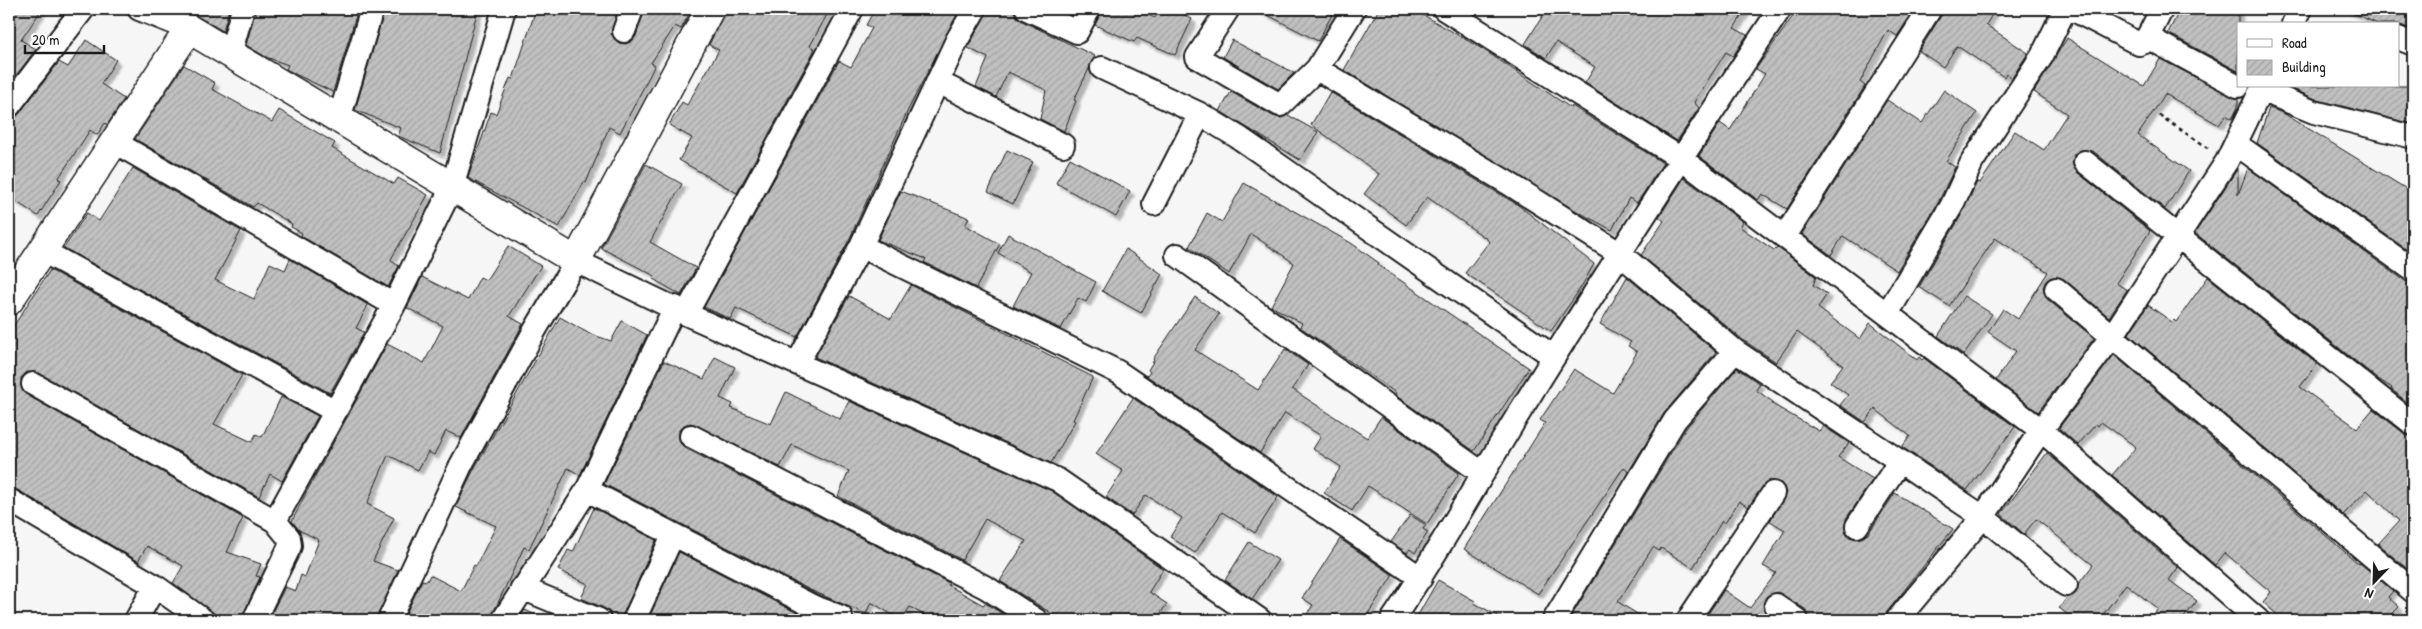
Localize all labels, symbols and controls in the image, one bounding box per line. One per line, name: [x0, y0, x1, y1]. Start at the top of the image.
scale bar: [25, 22, 104, 54]
legend: [2237, 22, 2400, 88]
text: 20 m: [32, 29, 59, 50]
text: Road: [2282, 32, 2307, 53]
text: Building: [2282, 56, 2326, 77]
north arrow: [2350, 556, 2400, 606]
text: N: [2361, 584, 2376, 605]

